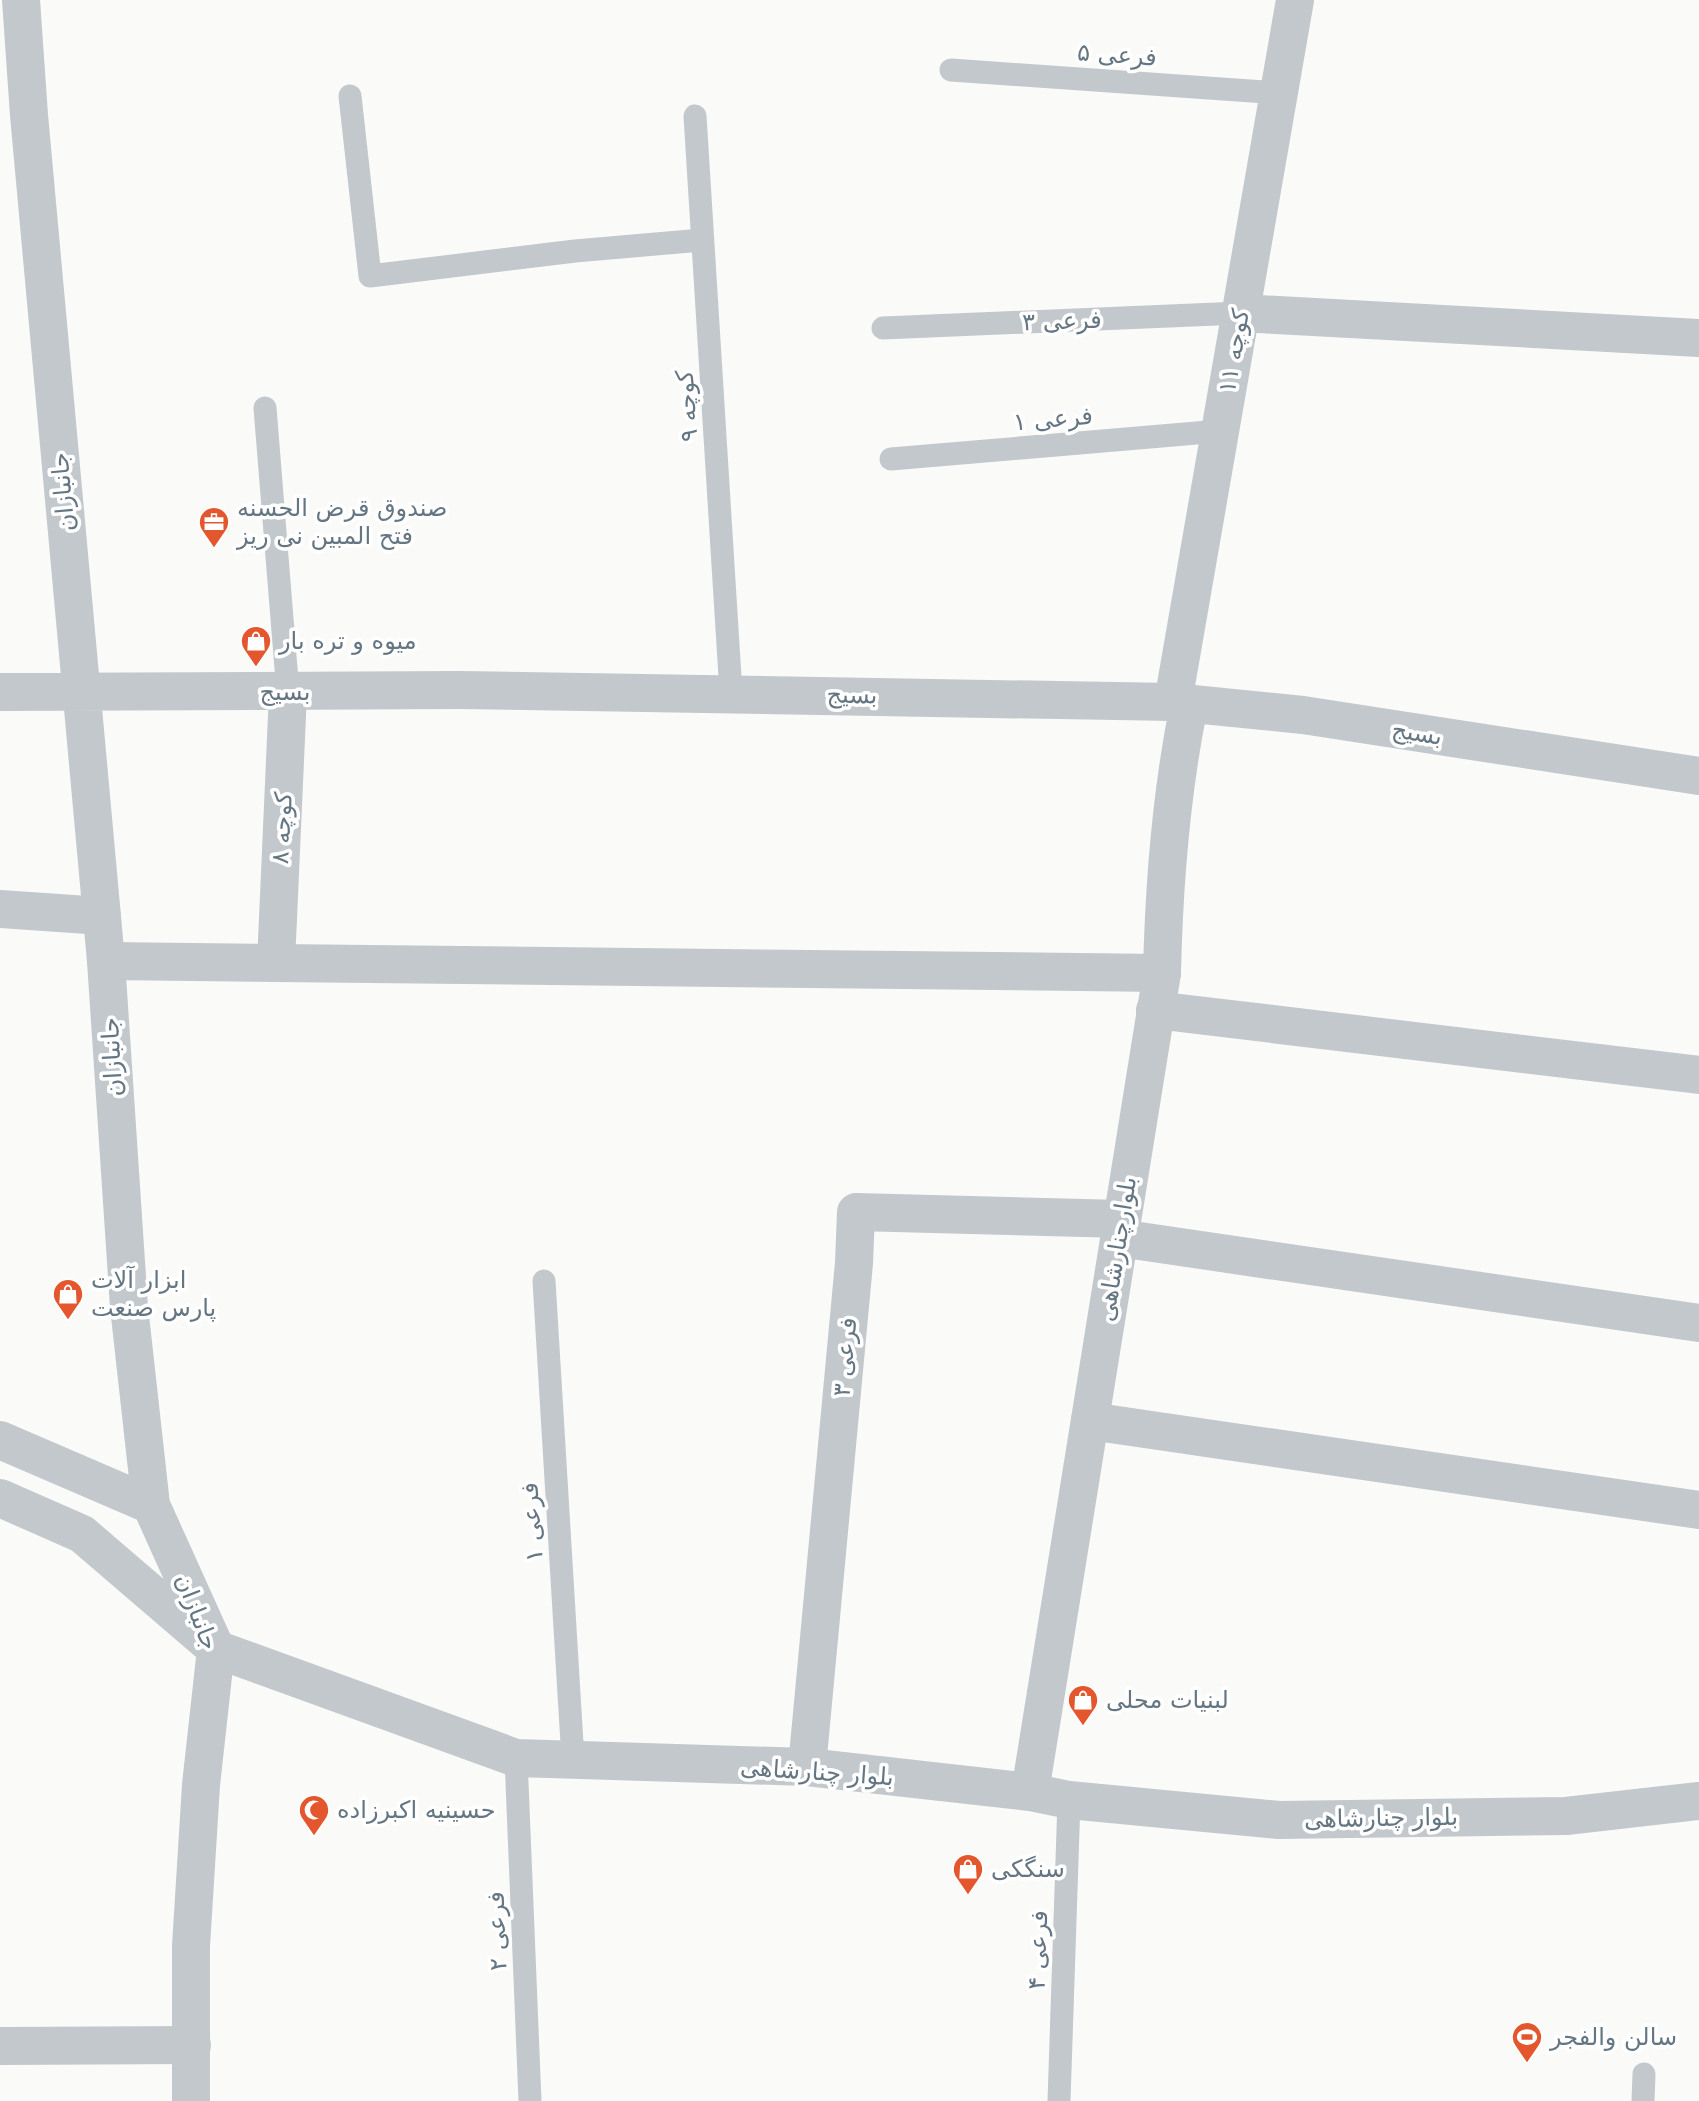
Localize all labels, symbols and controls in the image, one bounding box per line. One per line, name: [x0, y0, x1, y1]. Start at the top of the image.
street label: فرعی ۵: [1076, 38, 1158, 72]
street label: فرعی ۳: [1022, 306, 1102, 336]
street label: کوچه ۱۱: [1213, 306, 1255, 395]
street label: کوچه ۹: [670, 369, 703, 443]
street label: فرعی ۱: [1012, 402, 1094, 436]
street label: جانبازان: [46, 451, 80, 533]
place label: صندوق قرض الحسنه فتح المبین نی ریز: [236, 494, 447, 550]
office icon: صندوق قرض الحسنه فتح المبین نی ریز: [197, 505, 231, 549]
shop icon: میوه و تره بار: [239, 624, 273, 668]
place label: میوه و تره بار: [278, 627, 417, 655]
street label: بسیج: [260, 678, 310, 706]
street label: بسیج: [826, 681, 878, 709]
street label: بسیج: [1390, 715, 1444, 751]
street label: کوچه ۸: [266, 791, 298, 865]
street label: جانبازان: [96, 1017, 128, 1097]
street label: بلوارچنارشاهی: [1092, 1175, 1142, 1323]
place label: ابزار آلات پارس صنعت: [91, 1265, 216, 1322]
shop icon: ابزار آلات پارس صنعت: [51, 1277, 85, 1321]
street label: فرعی ۳: [828, 1316, 862, 1398]
street label: فرعی ۱: [515, 1481, 549, 1563]
street label: جانبازان: [170, 1570, 224, 1654]
shop icon: لبنیات محلی: [1066, 1683, 1100, 1727]
place label: لبنیات محلی: [1106, 1686, 1229, 1714]
street label: بلوار چنارشاهی: [739, 1753, 895, 1791]
mosque icon: حسینیه اکبرزاده: [297, 1793, 331, 1837]
place label: حسینیه اکبرزاده: [337, 1796, 496, 1824]
street label: بلوار چنارشاهی: [1304, 1803, 1458, 1833]
shop icon: سنگکی: [951, 1852, 985, 1896]
place label: سنگکی: [991, 1855, 1065, 1883]
street label: فرعی ۲: [482, 1891, 512, 1971]
street label: فرعی ۴: [1023, 1910, 1053, 1990]
sports icon: سالن والفجر: [1510, 2020, 1544, 2064]
place label: سالن والفجر: [1549, 2023, 1677, 2051]

